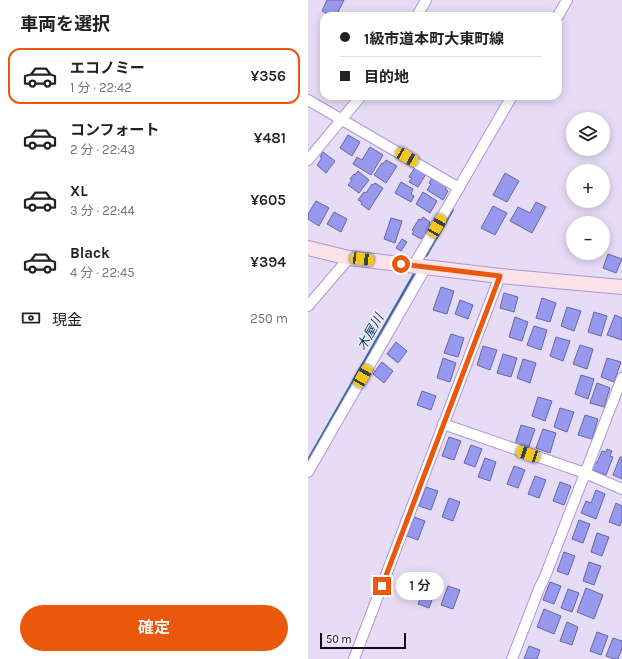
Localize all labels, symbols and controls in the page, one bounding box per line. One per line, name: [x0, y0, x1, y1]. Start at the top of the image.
text: 車両を選択: [20, 13, 110, 35]
text: 1級市道本町大東町線: [364, 30, 504, 48]
icon: car: [22, 58, 58, 94]
text: エコノミー: [70, 59, 145, 77]
text: ¥356: [251, 67, 286, 85]
text: 目的地: [364, 68, 409, 86]
text: 1 分 · 22:42: [70, 80, 132, 95]
map controls: [566, 112, 610, 260]
button: layers: [566, 112, 610, 156]
icon: car: [22, 120, 58, 156]
text: コンフォート: [70, 121, 160, 139]
text: ¥481: [254, 129, 286, 147]
text: 2 分 · 22:43: [70, 142, 135, 157]
car: [394, 146, 420, 168]
button: +: [566, 164, 610, 208]
icon: car: [22, 182, 58, 218]
text: XL: [70, 182, 88, 200]
text: ¥605: [250, 191, 286, 209]
text: 3 分 · 22:44: [70, 203, 135, 218]
car: [426, 213, 448, 239]
button: −: [566, 216, 610, 260]
icon: car: [22, 244, 58, 280]
text: Black: [70, 244, 110, 262]
car: [349, 252, 375, 266]
text: ¥394: [250, 253, 286, 271]
route start: [392, 255, 410, 273]
text: 4 分 · 22:45: [70, 265, 135, 280]
icon: cash: [20, 307, 42, 329]
water label: 木屋川: [354, 310, 387, 353]
text: 現金: [52, 311, 82, 329]
text: 250 m: [250, 311, 288, 326]
car: [352, 363, 374, 389]
car: [515, 444, 541, 464]
callout: 1 分: [396, 572, 444, 600]
route end: [373, 577, 391, 595]
text: 1 分: [410, 578, 430, 593]
button: 確定: [20, 605, 288, 651]
scale bar: [320, 631, 406, 650]
text: 50 m: [326, 633, 352, 646]

